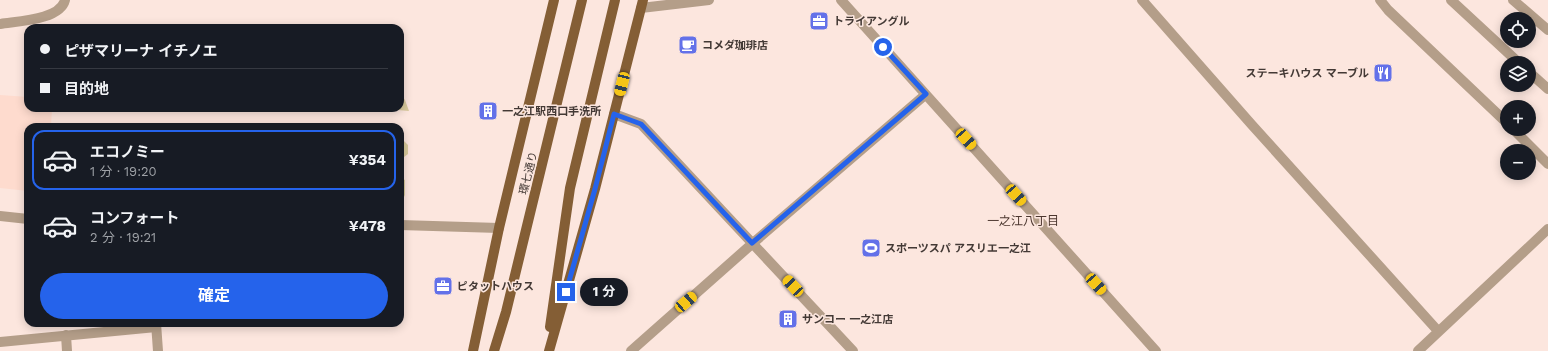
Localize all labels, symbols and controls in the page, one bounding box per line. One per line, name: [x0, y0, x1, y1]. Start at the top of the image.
office icon: トライアングル: [808, 10, 830, 32]
map controls: [1500, 12, 1536, 180]
button: locate: [1500, 12, 1536, 48]
place label: トライアングル: [833, 15, 910, 28]
cafe icon: コメダ珈琲店: [677, 34, 699, 56]
route start: [874, 38, 892, 56]
place label: コメダ珈琲店: [702, 39, 768, 52]
text: ピザマリーナ イチノエ: [64, 42, 218, 60]
button: layers: [1500, 56, 1536, 92]
restaurant icon: ステーキハウス マーブル: [1372, 62, 1394, 84]
place label: ステーキハウス マーブル: [1246, 67, 1369, 80]
car: [613, 71, 631, 97]
text: 目的地: [64, 80, 109, 98]
building icon: 一之江駅西口手洗所: [477, 100, 499, 122]
button: +: [1500, 100, 1536, 136]
place label: 一之江駅西口手洗所: [502, 105, 601, 118]
car: [954, 126, 978, 152]
icon: car: [42, 142, 78, 178]
text: エコノミー: [90, 143, 165, 161]
button: −: [1500, 144, 1536, 180]
street label: 環七通り: [517, 150, 540, 196]
text: ¥354: [349, 151, 386, 169]
text: 1 分 · 19:20: [90, 164, 157, 179]
car: [1004, 182, 1028, 208]
icon: car: [42, 208, 78, 244]
text: コンフォート: [90, 209, 180, 227]
district label: 一之江八丁目: [987, 214, 1059, 228]
text: ¥478: [349, 217, 386, 235]
text: 2 分 · 19:21: [90, 230, 156, 245]
sports icon: スポーツスパ アスリエ一之江: [860, 237, 882, 259]
place label: スポーツスパ アスリエ一之江: [885, 242, 1031, 255]
car: [1084, 271, 1108, 297]
button: 確定: [40, 273, 388, 319]
car: [780, 273, 806, 299]
office icon: ピタットハウス: [432, 275, 454, 297]
callout: 1 分: [580, 278, 628, 306]
place label: ピタットハウス: [457, 280, 534, 293]
route end: [557, 283, 575, 301]
text: 1 分: [593, 284, 615, 299]
car: [673, 290, 699, 314]
building icon: サンコー 一之江店: [777, 308, 799, 330]
place label: サンコー 一之江店: [802, 313, 893, 326]

